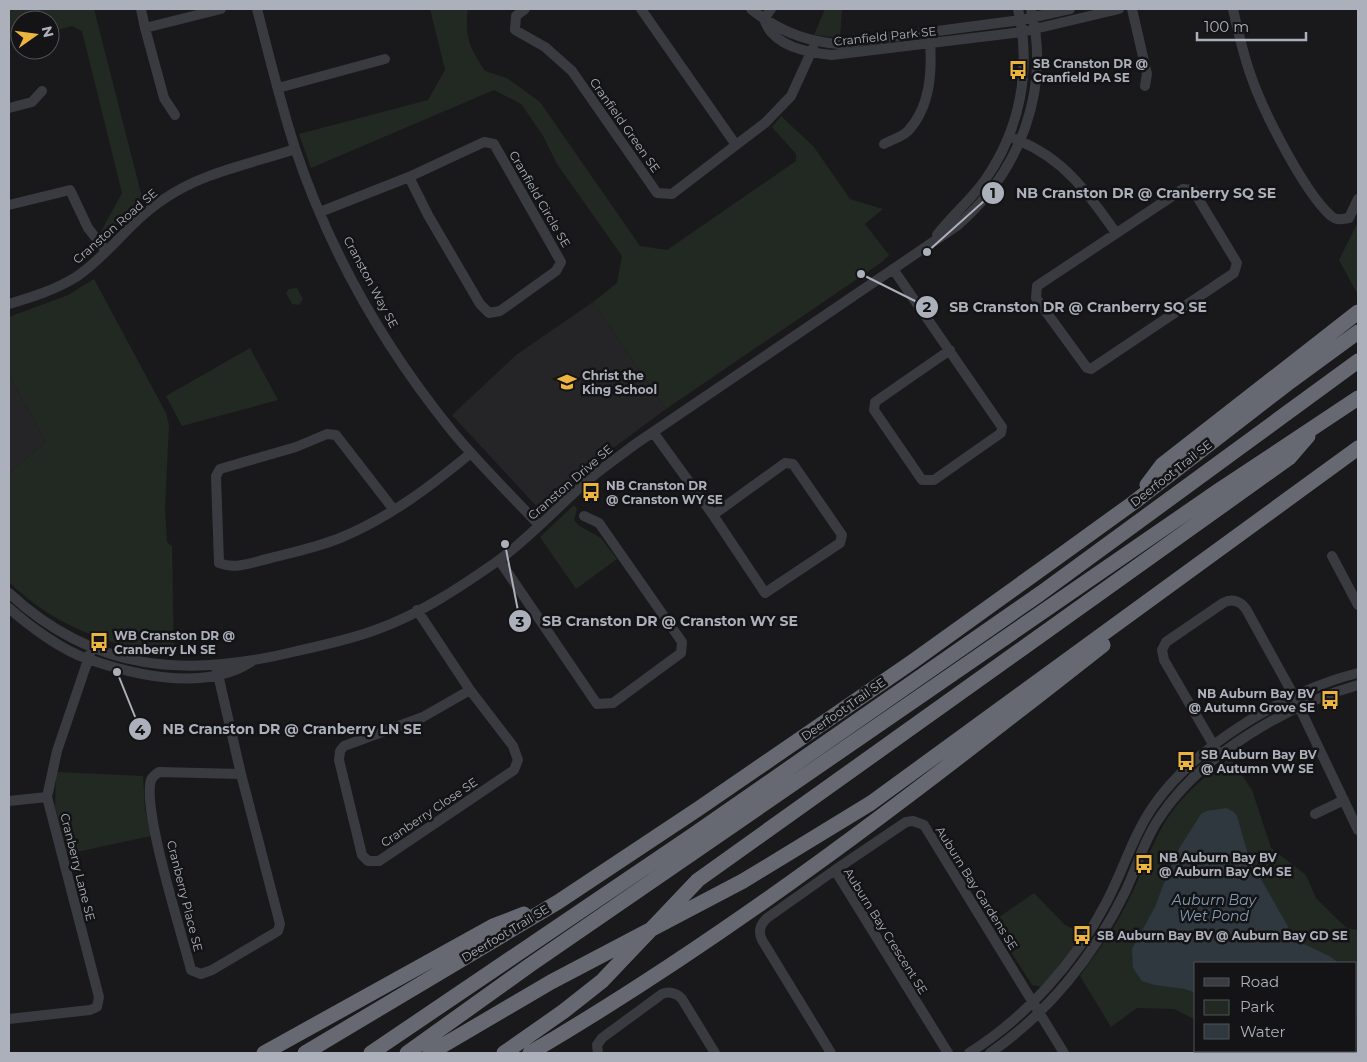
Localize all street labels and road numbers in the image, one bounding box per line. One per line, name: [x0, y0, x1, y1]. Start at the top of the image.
street label: Cranfield Park SE: [833, 23, 937, 49]
street label: Cranfield Green SE: [587, 75, 663, 175]
street label: Cranfield Circle SE: [506, 148, 574, 250]
street label: Cranston Road SE: [70, 185, 160, 267]
street label: Cranston Way SE: [340, 233, 402, 331]
street label: Deerfoot Trail SE: [1127, 436, 1215, 510]
street label: Cranston Drive SE: [525, 441, 615, 523]
street label: Deerfoot Trail SE: [798, 674, 888, 744]
street label: Cranberry Close SE: [378, 774, 480, 850]
street label: Cranberry Lane SE: [57, 812, 99, 922]
street label: Auburn Bay Gardens SE: [933, 823, 1021, 953]
street label: Cranberry Place SE: [164, 839, 206, 953]
street label: Auburn Bay Crescent SE: [841, 865, 931, 997]
street label: Deerfoot Trail SE: [459, 901, 551, 965]

